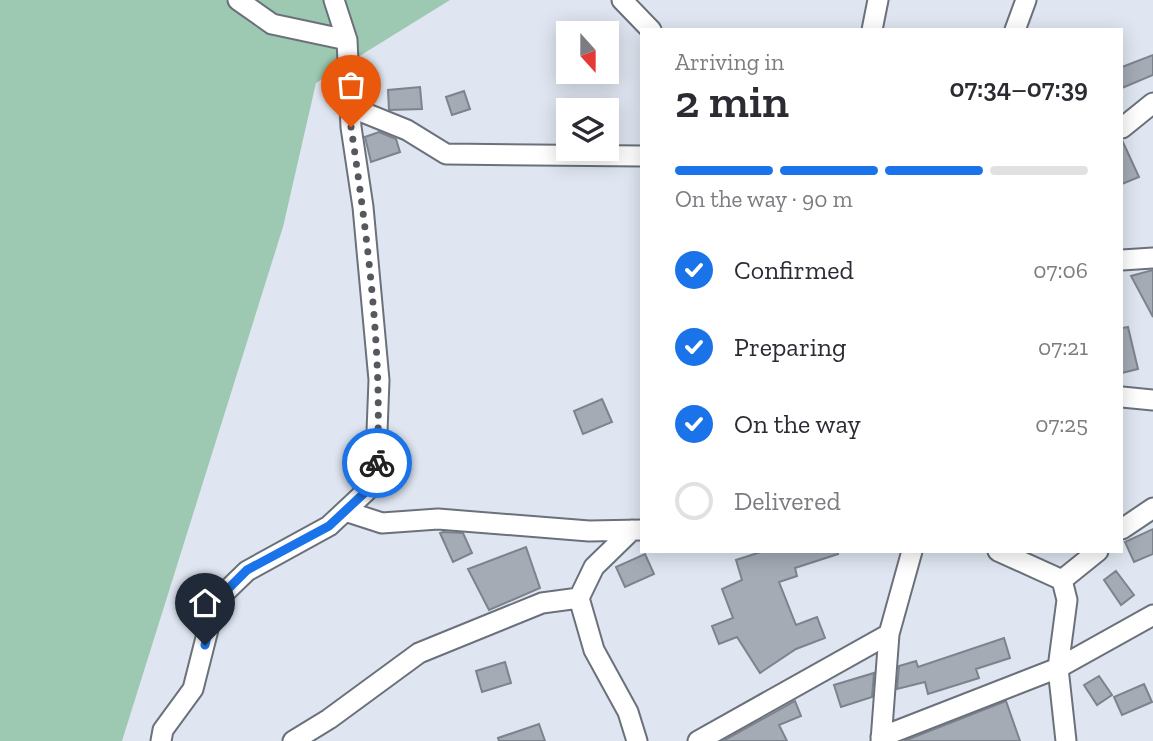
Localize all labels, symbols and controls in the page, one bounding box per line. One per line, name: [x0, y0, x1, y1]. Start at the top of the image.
north arrow: [556, 21, 620, 84]
map controls: [556, 21, 619, 161]
text: Arriving in: [675, 48, 784, 76]
pin: [321, 55, 381, 127]
icon: bag: [332, 66, 370, 104]
text: 07:34–07:39: [949, 72, 1088, 104]
text: 2 min: [675, 74, 789, 129]
button: layers: [556, 98, 619, 161]
text: On the way · 90 m: [675, 185, 853, 213]
icon: check: [675, 251, 713, 289]
text: Confirmed: [734, 254, 854, 286]
text: 07:06: [1033, 256, 1088, 284]
icon: check: [675, 328, 713, 366]
text: Preparing: [734, 331, 846, 363]
text: 07:21: [1038, 333, 1088, 361]
icon: check: [675, 405, 713, 443]
text: On the way: [734, 408, 861, 440]
text: 07:25: [1035, 410, 1088, 438]
courier: [342, 428, 412, 498]
icon: bike: [358, 444, 396, 482]
text: Delivered: [734, 485, 841, 517]
pin: [175, 573, 235, 645]
icon: home: [186, 584, 224, 622]

